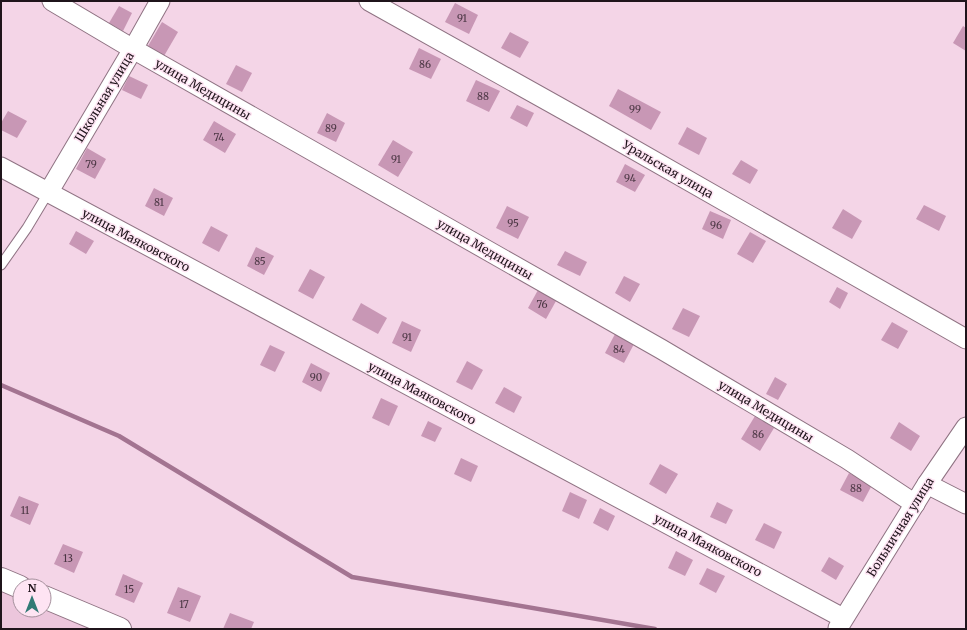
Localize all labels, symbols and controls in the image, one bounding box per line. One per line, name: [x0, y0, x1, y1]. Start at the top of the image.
house number: 91: [457, 12, 468, 25]
street label: Школьная улица: [71, 49, 137, 145]
street label: улица Медицины: [152, 55, 254, 123]
house number: 86: [419, 58, 431, 71]
house number: 88: [477, 90, 489, 103]
house number: 99: [629, 103, 641, 116]
house number: 89: [325, 122, 337, 135]
house number: 74: [214, 131, 225, 144]
street label: Уральская улица: [619, 136, 717, 201]
house number: 91: [391, 153, 402, 166]
house number: 79: [85, 158, 97, 171]
house number: 94: [624, 172, 636, 185]
house number: 81: [154, 196, 165, 209]
street label: улица Маяковского: [79, 205, 193, 275]
street label: улица Медицины: [434, 215, 536, 283]
house number: 95: [507, 217, 519, 230]
house number: 96: [710, 219, 722, 232]
house number: 85: [254, 255, 266, 268]
house number: 76: [536, 298, 548, 311]
house number: 91: [402, 331, 413, 344]
house number: 84: [613, 343, 625, 356]
street label: улица Маяковского: [365, 358, 479, 428]
house number: 90: [310, 371, 322, 384]
street label: улица Медицины: [716, 377, 816, 445]
house number: 86: [752, 428, 764, 441]
street label: Больничная улица: [863, 474, 937, 580]
house number: 88: [850, 482, 862, 495]
house number: 11: [21, 504, 30, 517]
street label: улица Маяковского: [651, 510, 765, 580]
house number: 13: [63, 552, 73, 565]
north arrow: [12, 578, 52, 618]
text: N: [28, 581, 37, 595]
house number: 15: [124, 583, 134, 596]
house number: 17: [179, 598, 189, 611]

